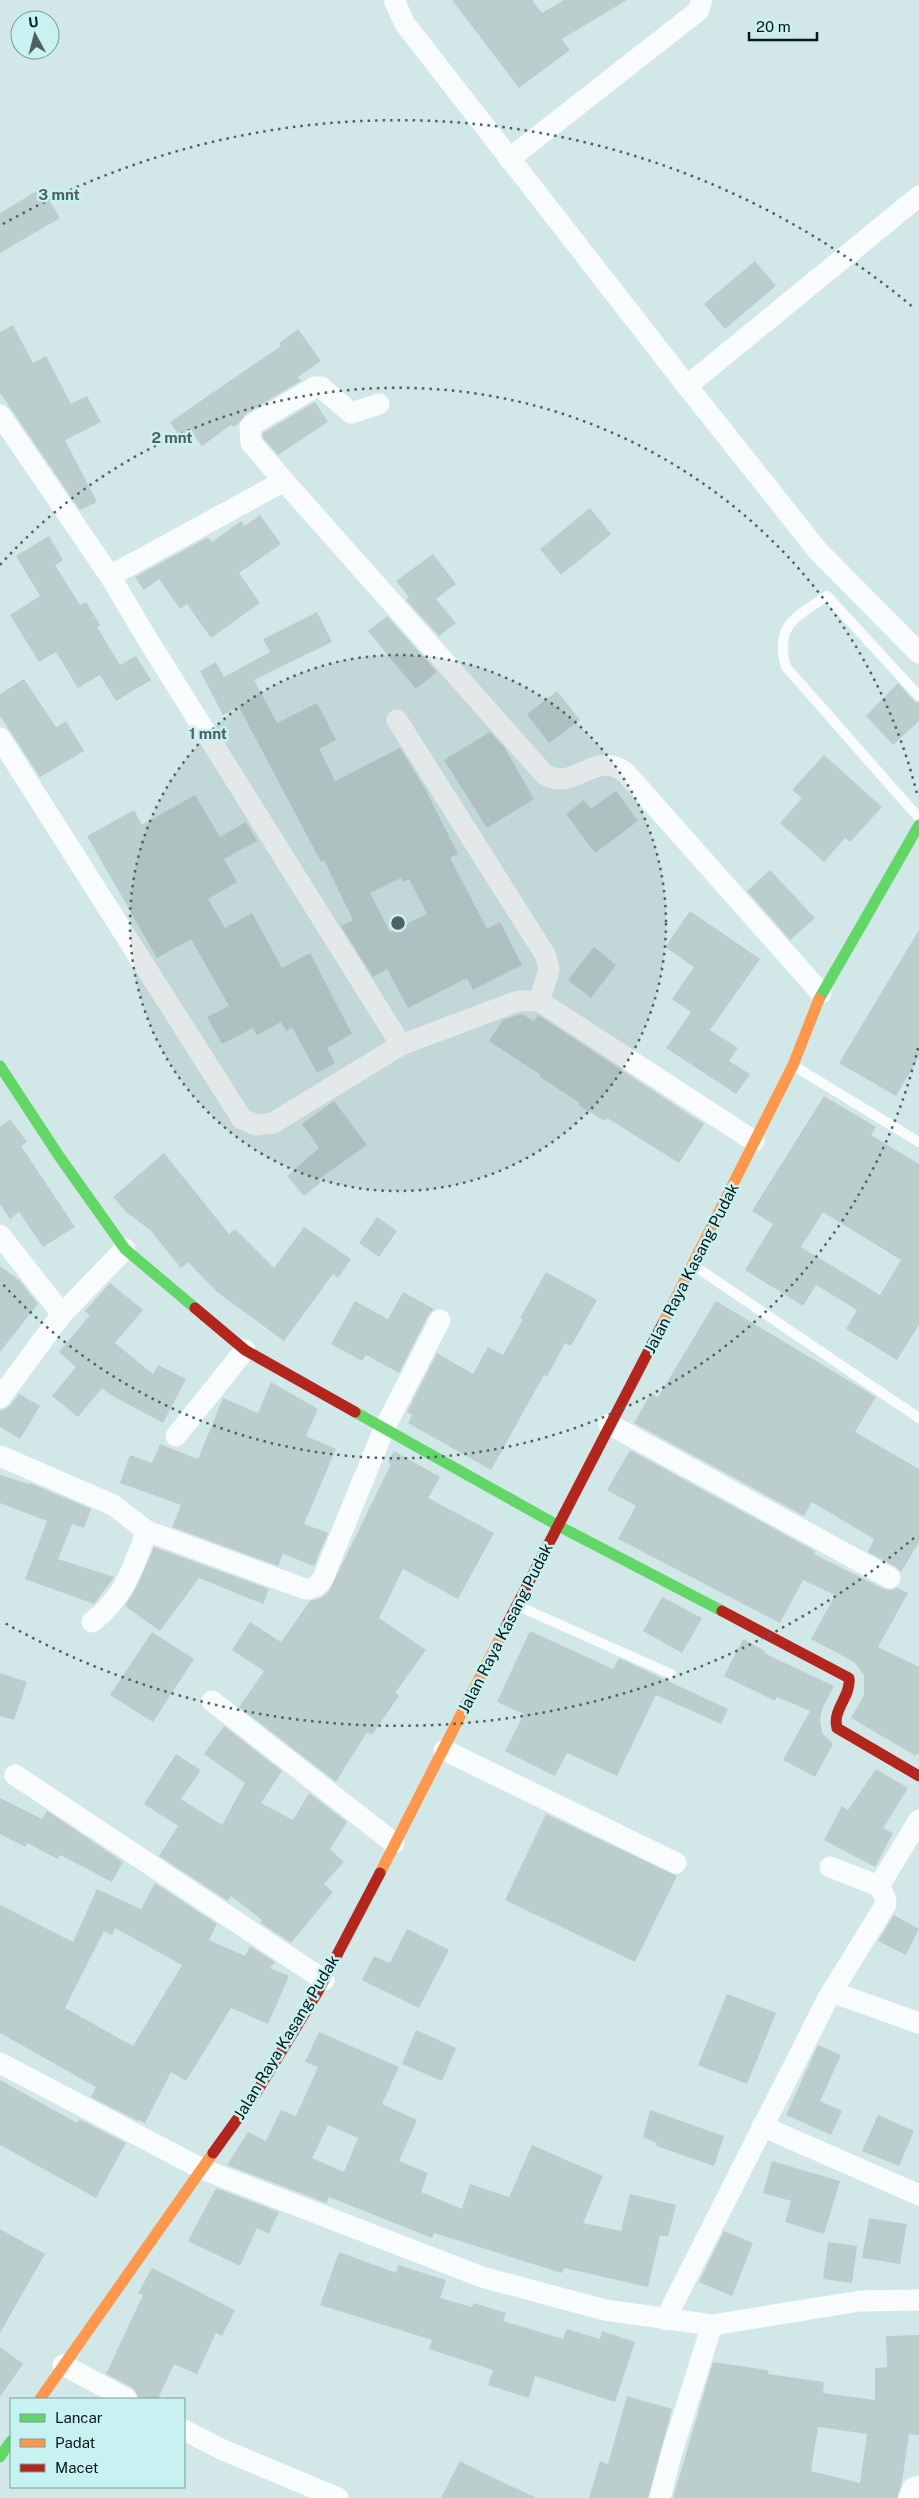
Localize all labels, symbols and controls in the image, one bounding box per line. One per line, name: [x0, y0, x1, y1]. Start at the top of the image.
north arrow: [10, 10, 60, 60]
scale bar: [749, 10, 816, 42]
text: U: [27, 14, 39, 31]
text: 20 m: [756, 18, 791, 35]
text: 3 mnt: [38, 186, 80, 203]
text: 2 mnt: [151, 429, 193, 446]
text: 1 mnt: [189, 725, 227, 742]
centre of rings: [389, 914, 407, 932]
street label: Jalan Raya Kasang Pudak: [640, 1180, 743, 1357]
street label: Jalan Raya Kasang Pudak: [454, 1540, 557, 1717]
street label: Jalan Raya Kasang Pudak: [230, 1952, 343, 2123]
legend: [10, 2398, 185, 2488]
text: Lancar: [55, 2409, 103, 2426]
text: Padat: [55, 2434, 96, 2451]
text: Macet: [55, 2459, 99, 2476]

